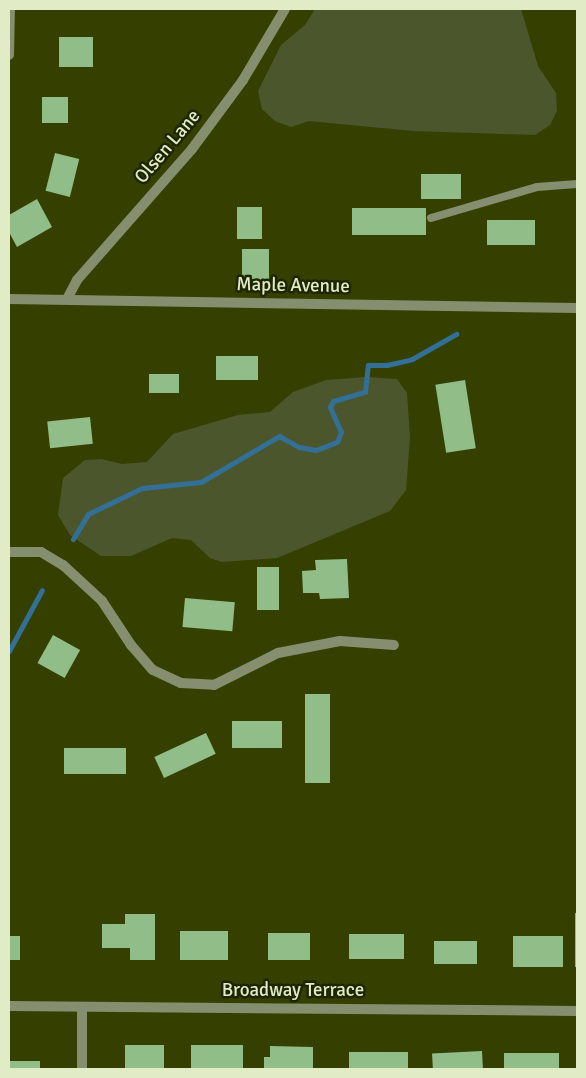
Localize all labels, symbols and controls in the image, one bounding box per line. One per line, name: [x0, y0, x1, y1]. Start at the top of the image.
street label: Olsen Lane: [130, 105, 206, 189]
street label: Maple Avenue: [236, 274, 350, 298]
street label: Broadway Terrace: [222, 980, 364, 1002]

